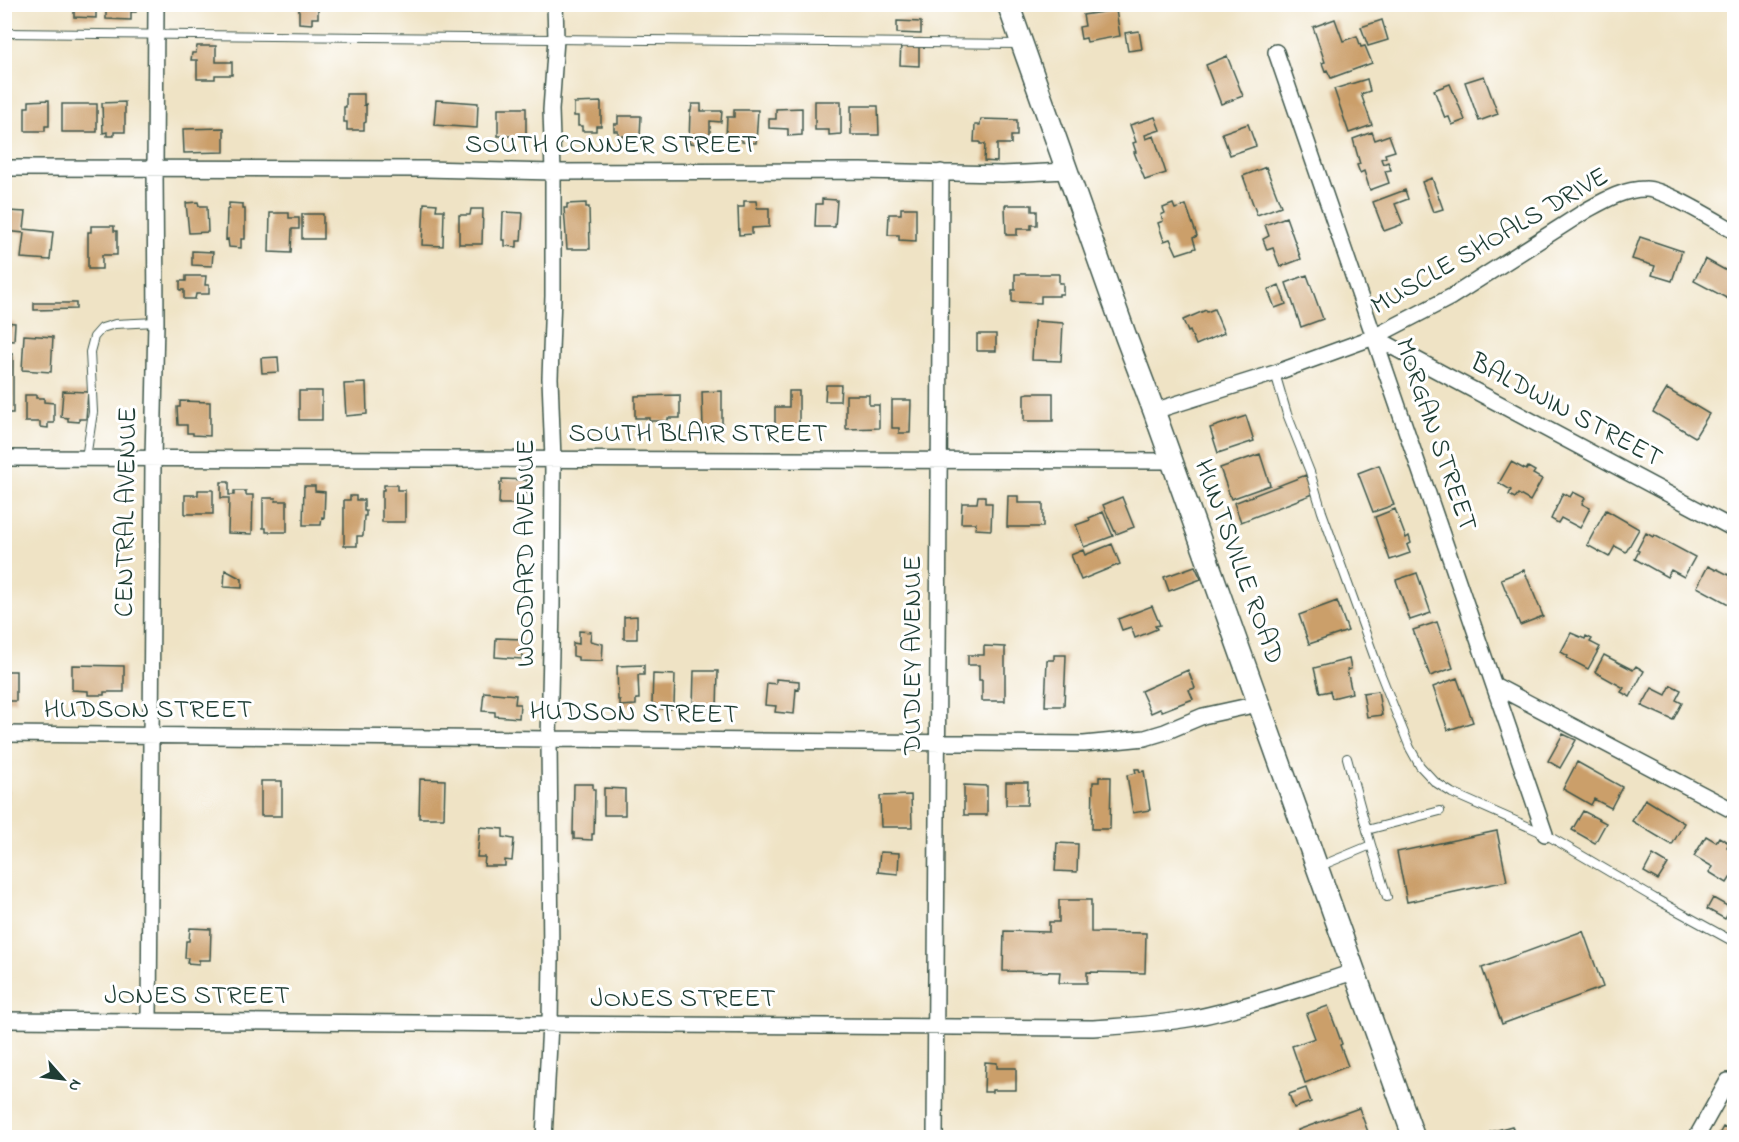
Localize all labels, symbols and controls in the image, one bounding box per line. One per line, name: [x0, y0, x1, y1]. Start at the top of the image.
street label: SOUTH CONNER STREET: [465, 126, 757, 165]
street label: MUSCLE SHOALS DRIVE: [1364, 158, 1616, 326]
street label: MORGAN STREET: [1384, 333, 1486, 537]
street label: BALDWIN STREET: [1462, 343, 1669, 478]
street label: CENTRAL AVENUE: [106, 406, 148, 618]
street label: SOUTH BLAIR STREET: [569, 415, 827, 454]
street label: WOODARD AVENUE: [507, 439, 546, 667]
street label: HUNTSVILLE ROAD: [1183, 454, 1293, 670]
street label: DUDLEY AVENUE: [894, 555, 933, 756]
street label: HUDSON STREET: [44, 691, 252, 730]
street label: HUDSON STREET: [529, 693, 739, 735]
street label: JONES STREET: [104, 977, 290, 1016]
street label: JONES STREET: [590, 980, 776, 1019]
north arrow: [33, 1049, 93, 1109]
text: N: [61, 1075, 88, 1096]

